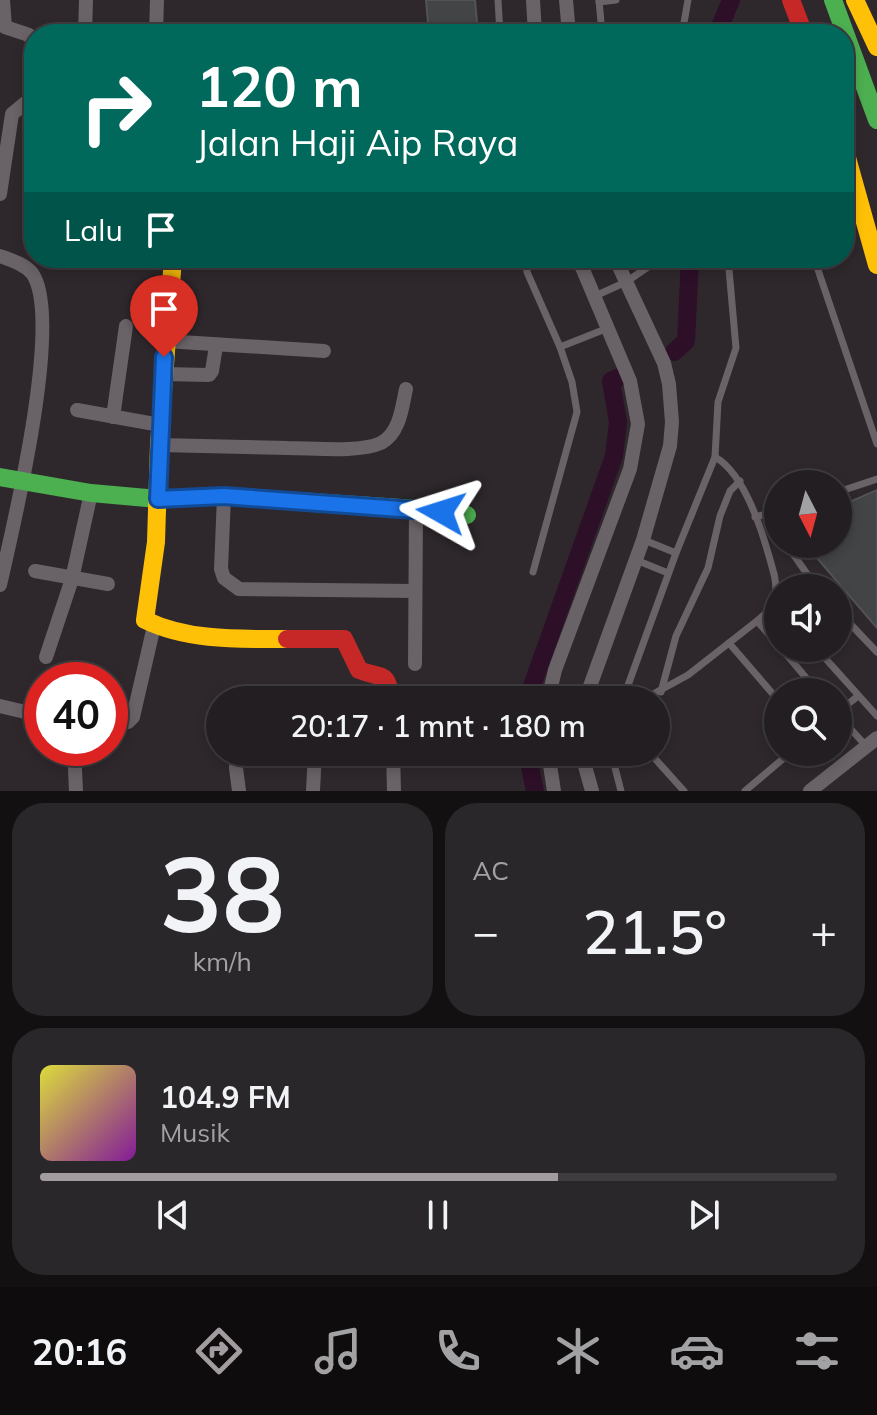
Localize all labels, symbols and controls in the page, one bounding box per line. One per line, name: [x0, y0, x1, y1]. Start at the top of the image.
text: 120 m: [196, 51, 363, 121]
icon: right: [64, 56, 168, 160]
text: Jalan Haji Aip Raya: [196, 120, 518, 165]
icon: arrive: [139, 208, 183, 252]
text: Lalu: [64, 211, 123, 249]
pin: [130, 275, 198, 357]
icon: arrive: [142, 287, 186, 331]
position arrow: [399, 470, 483, 554]
north arrow: [764, 470, 852, 558]
map controls: [764, 470, 852, 766]
button: sound: [764, 574, 852, 662]
speed limit sign: 40: [24, 662, 128, 766]
button: search: [764, 678, 852, 766]
text: 20:17 · 1 mnt · 180 m: [290, 707, 586, 745]
text: 38: [160, 827, 285, 958]
text: AC: [473, 854, 509, 887]
text: 21.5°: [582, 894, 727, 969]
text: −: [473, 904, 499, 959]
text: +: [811, 904, 837, 959]
text: km/h: [193, 945, 252, 978]
text: 104.9 FM: [160, 1078, 291, 1116]
text: Musik: [160, 1116, 230, 1149]
icon: previous: [151, 1193, 195, 1237]
icon: pause: [416, 1193, 460, 1237]
icon: next: [682, 1193, 726, 1237]
icon: directions: [191, 1323, 247, 1379]
icon: music: [310, 1323, 366, 1379]
icon: phone: [430, 1323, 486, 1379]
icon: climate: [550, 1323, 606, 1379]
icon: car: [669, 1323, 725, 1379]
icon: filters: [789, 1323, 845, 1379]
text: 20:16: [32, 1329, 127, 1374]

